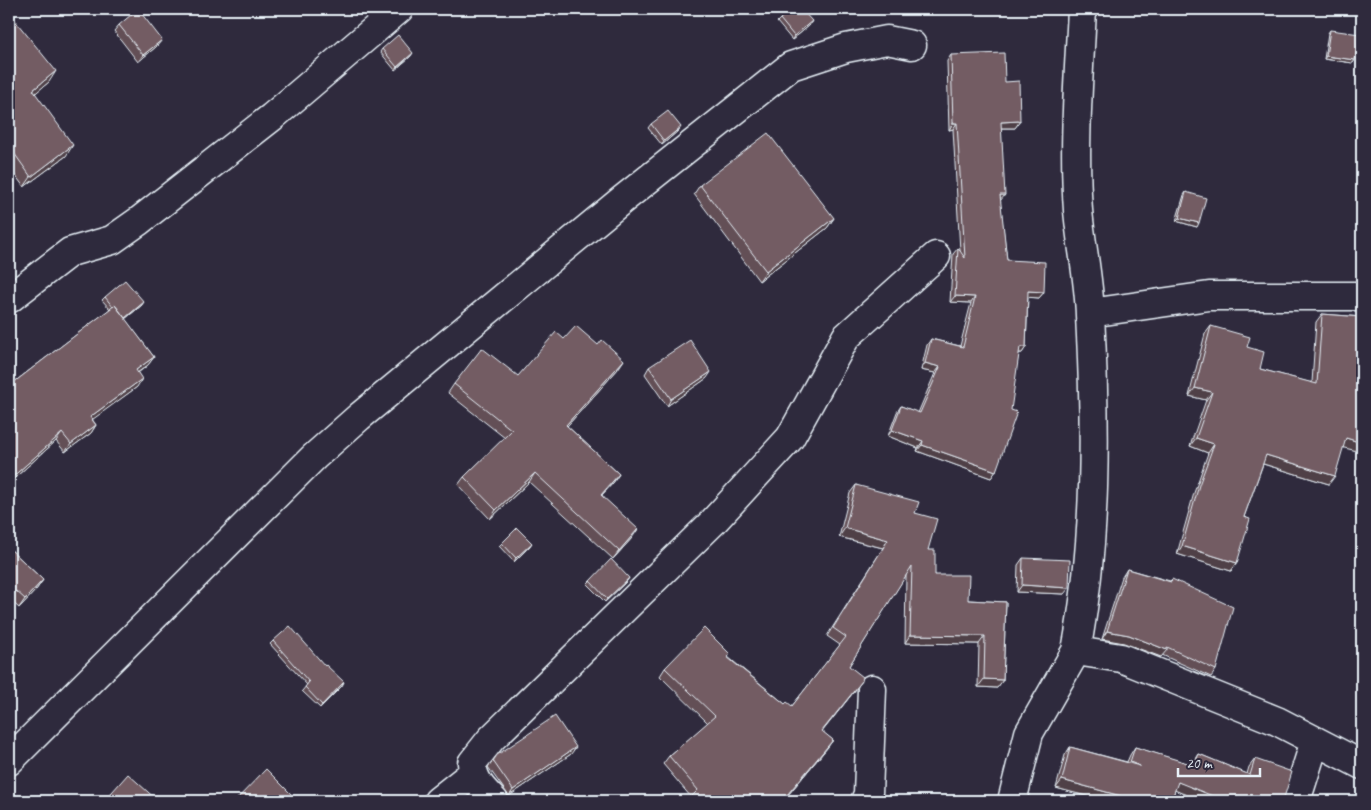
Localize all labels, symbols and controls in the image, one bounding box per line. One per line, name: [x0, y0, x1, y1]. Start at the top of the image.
scale bar: [1178, 745, 1261, 777]
text: 20 m: [1186, 754, 1213, 773]

